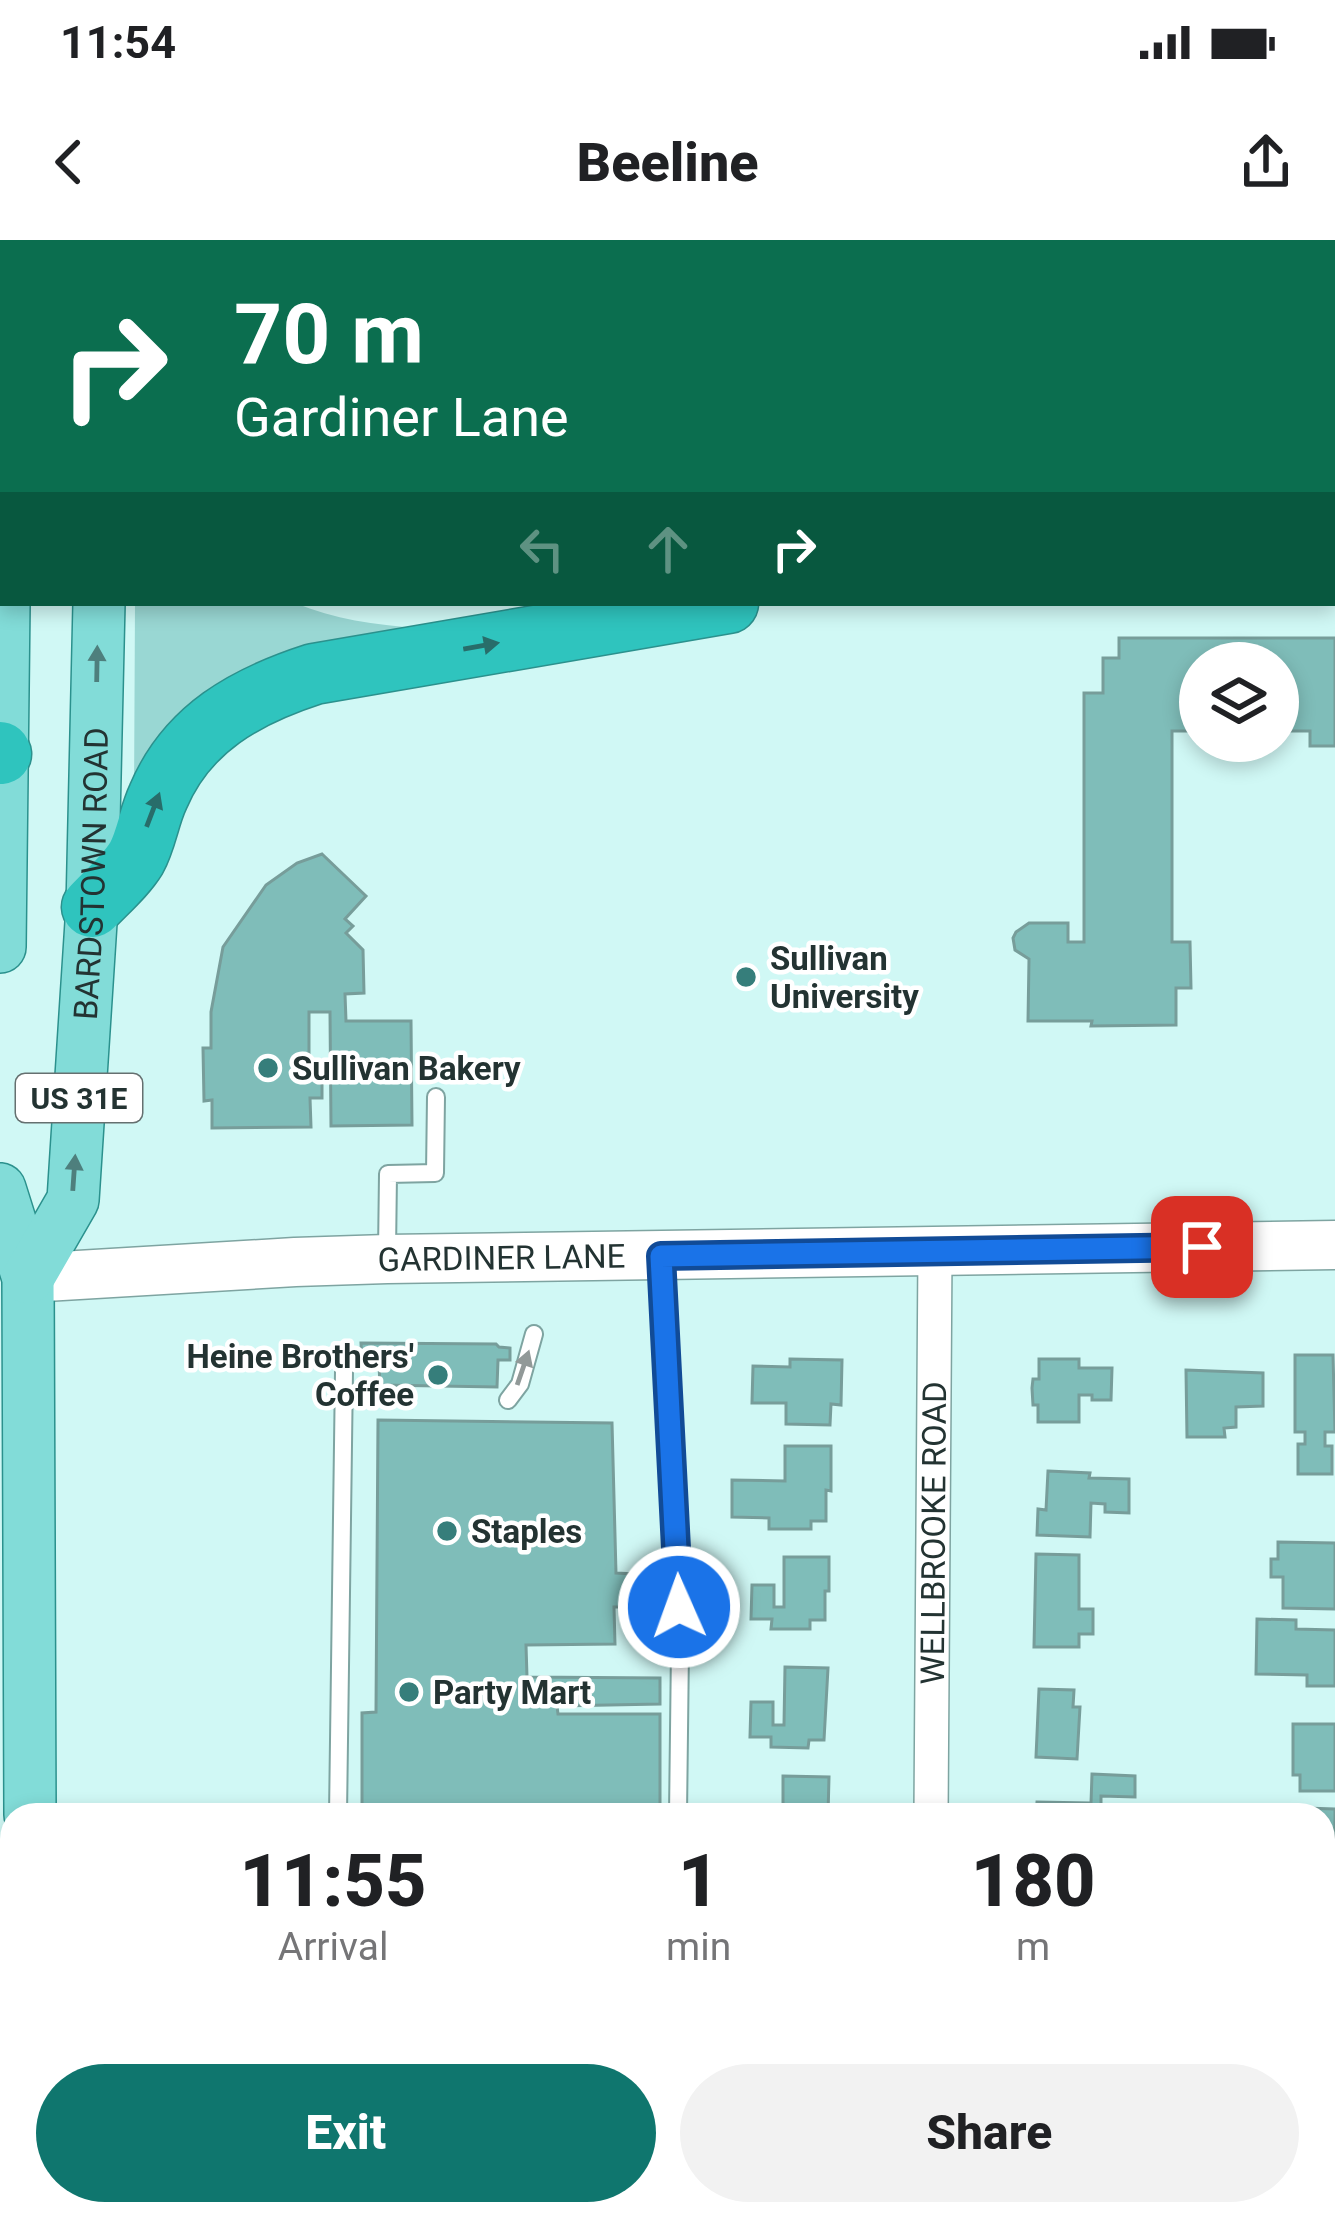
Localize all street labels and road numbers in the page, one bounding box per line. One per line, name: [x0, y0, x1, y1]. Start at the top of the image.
street label: BARDSTOWN ROAD: [65, 727, 116, 1021]
road number: US 31E: [16, 1074, 142, 1122]
street label: GARDINER LANE: [377, 1236, 626, 1279]
street label: WELLBROOKE ROAD: [912, 1381, 954, 1685]

